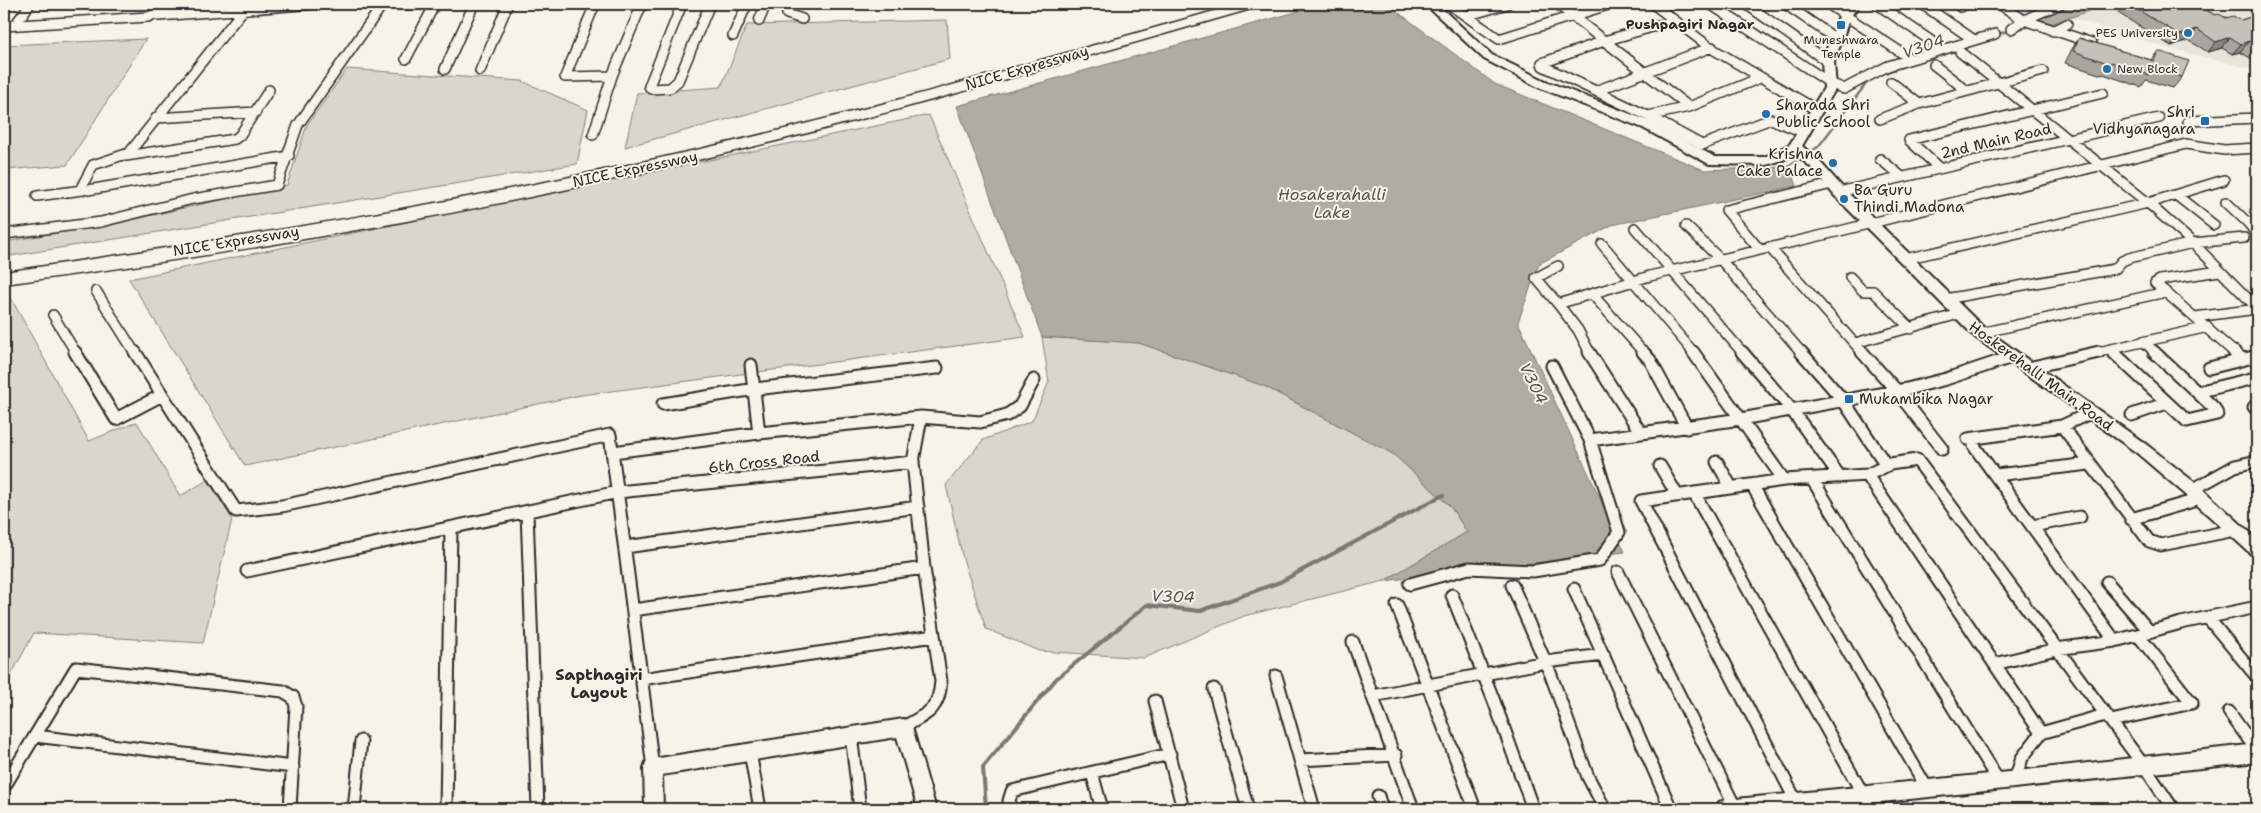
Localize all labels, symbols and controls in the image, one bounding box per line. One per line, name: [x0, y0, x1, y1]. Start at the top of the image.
district label: Pushpagiri Nagar: [1626, 15, 1755, 33]
marker: Muneshwara Temple: [1835, 19, 1847, 31]
place label: PES University: [2096, 25, 2178, 41]
marker: PES University: [2182, 27, 2194, 39]
water label: V304: [1899, 29, 1947, 63]
place label: Muneshwara Temple: [1804, 32, 1879, 62]
street label: NICE Expressway: [963, 41, 1091, 95]
place label: New Block: [2117, 61, 2178, 77]
marker: New Block: [2101, 63, 2113, 75]
place label: Sharada Shri Public School: [1776, 95, 1871, 132]
place label: Shri Vidhyanagara: [2092, 102, 2196, 139]
marker: Sharada Shri Public School: [1760, 108, 1772, 120]
marker: Shri Vidhyanagara: [2199, 115, 2211, 127]
street label: 2nd Main Road: [1939, 118, 2054, 163]
place label: Krishna Cake Palace: [1736, 144, 1824, 181]
street label: NICE Expressway: [571, 146, 699, 192]
marker: Krishna Cake Palace: [1827, 157, 1839, 169]
place label: Ba Guru Thindi Madona: [1854, 180, 1965, 217]
water label: Hosakerahalli Lake: [1278, 184, 1386, 223]
marker: Ba Guru Thindi Madona: [1838, 193, 1850, 205]
street label: NICE Expressway: [171, 221, 301, 261]
street label: Hoskerehalli Main Road: [1965, 317, 2118, 436]
water label: V304: [1515, 359, 1553, 407]
place label: Mukambika Nagar: [1859, 389, 1993, 409]
marker: Mukambika Nagar: [1843, 393, 1855, 405]
street label: 6th Cross Road: [707, 446, 821, 478]
water label: V304: [1151, 585, 1195, 608]
district label: Sapthagiri Layout: [555, 664, 643, 703]

